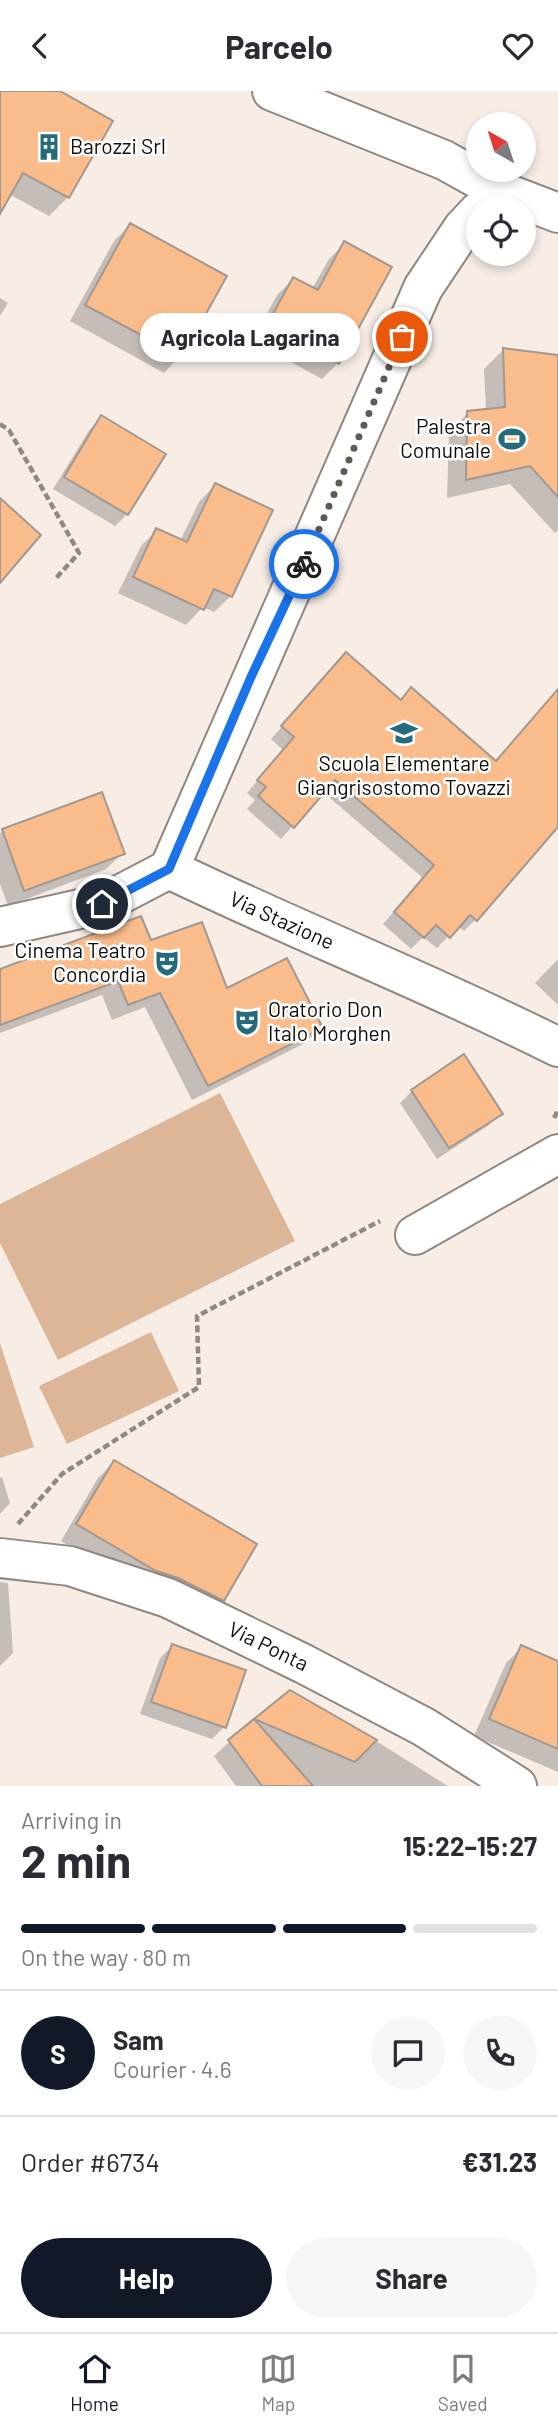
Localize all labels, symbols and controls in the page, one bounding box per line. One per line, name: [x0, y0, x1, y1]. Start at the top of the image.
icon: back: [21, 27, 59, 65]
text: Parcelo: [225, 27, 333, 65]
icon: heart: [499, 27, 537, 65]
north arrow: [466, 112, 536, 182]
map controls: [466, 112, 536, 266]
building icon: Barozzi Srl: [34, 132, 64, 162]
place label: Barozzi Srl: [70, 133, 166, 158]
button: locate: [466, 196, 536, 266]
pin: [372, 307, 432, 367]
callout: Agricola Lagarina: [140, 313, 360, 361]
icon: bag: [383, 318, 421, 356]
text: Agricola Lagarina: [160, 323, 340, 351]
place label: Palestra Comunale: [400, 413, 491, 462]
sports icon: Palestra Comunale: [497, 424, 527, 454]
courier: [269, 529, 339, 599]
icon: bike: [285, 545, 323, 583]
school or university icon: Scuola Elementare Giangrisostomo Tovazzi: [389, 718, 419, 748]
place label: Scuola Elementare Giangrisostomo Tovazzi: [297, 750, 511, 799]
pin: [72, 874, 132, 934]
icon: home: [83, 885, 121, 923]
street label: Via Stazione: [226, 885, 338, 954]
place label: Cinema Teatro Concordia: [14, 937, 146, 986]
theatre icon: Cinema Teatro Concordia: [152, 948, 182, 978]
place label: Oratorio Don Italo Morghen: [268, 996, 391, 1045]
theatre icon: Oratorio Don Italo Morghen: [232, 1007, 262, 1037]
street label: Via Ponta: [225, 1615, 313, 1675]
text: Arriving in: [21, 1806, 122, 1834]
text: 15:22–15:27: [403, 1830, 537, 1861]
text: 2 min: [21, 1832, 131, 1887]
text: On the way · 80 m: [21, 1943, 191, 1971]
button: chat: [371, 2016, 445, 2090]
button: phone: [463, 2016, 537, 2090]
text: Sam: [113, 2024, 164, 2055]
text: S: [50, 2038, 66, 2069]
text: Courier · 4.6: [113, 2055, 232, 2083]
text: Order #6734: [21, 2146, 160, 2177]
text: €31.23: [462, 2146, 537, 2177]
button: Help: [21, 2238, 272, 2318]
button: Share: [286, 2238, 537, 2318]
tab: Home: [70, 2350, 119, 2415]
tab: Map: [259, 2350, 297, 2415]
tab: Saved: [438, 2350, 488, 2415]

